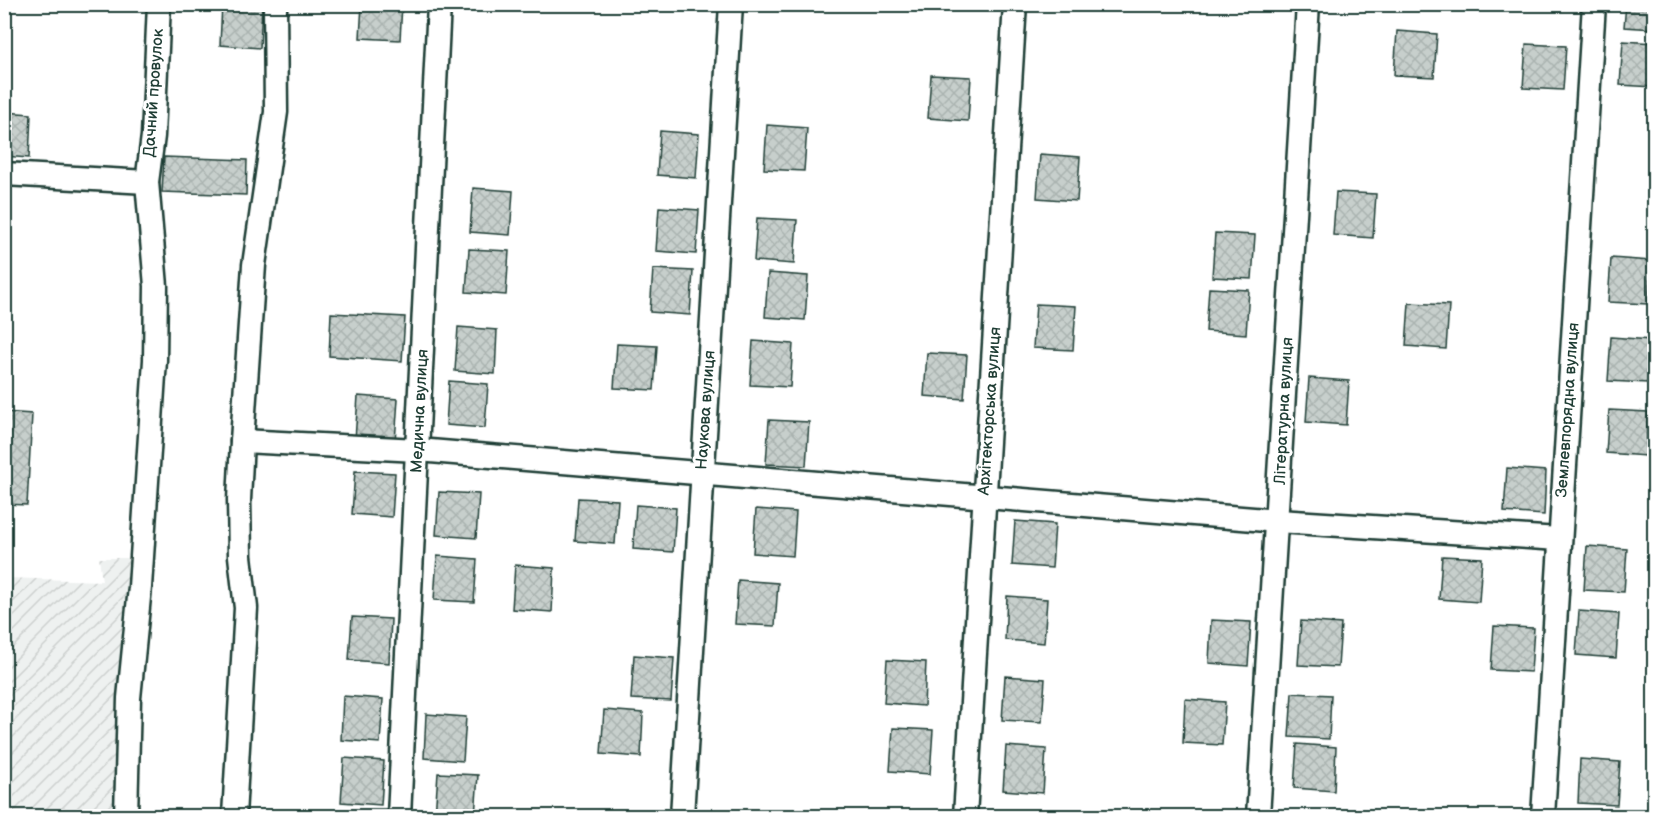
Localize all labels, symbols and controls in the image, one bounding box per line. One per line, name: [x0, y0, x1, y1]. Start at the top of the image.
street label: Дачний провулок: [140, 28, 168, 158]
street label: Землевпорядна вулиця: [1552, 322, 1584, 498]
street label: Архітекторська вулиця: [975, 326, 1005, 497]
street label: Літературна вулиця: [1271, 337, 1297, 486]
street label: Медична вулиця: [407, 348, 433, 473]
street label: Наукова вулиця: [692, 350, 720, 470]

